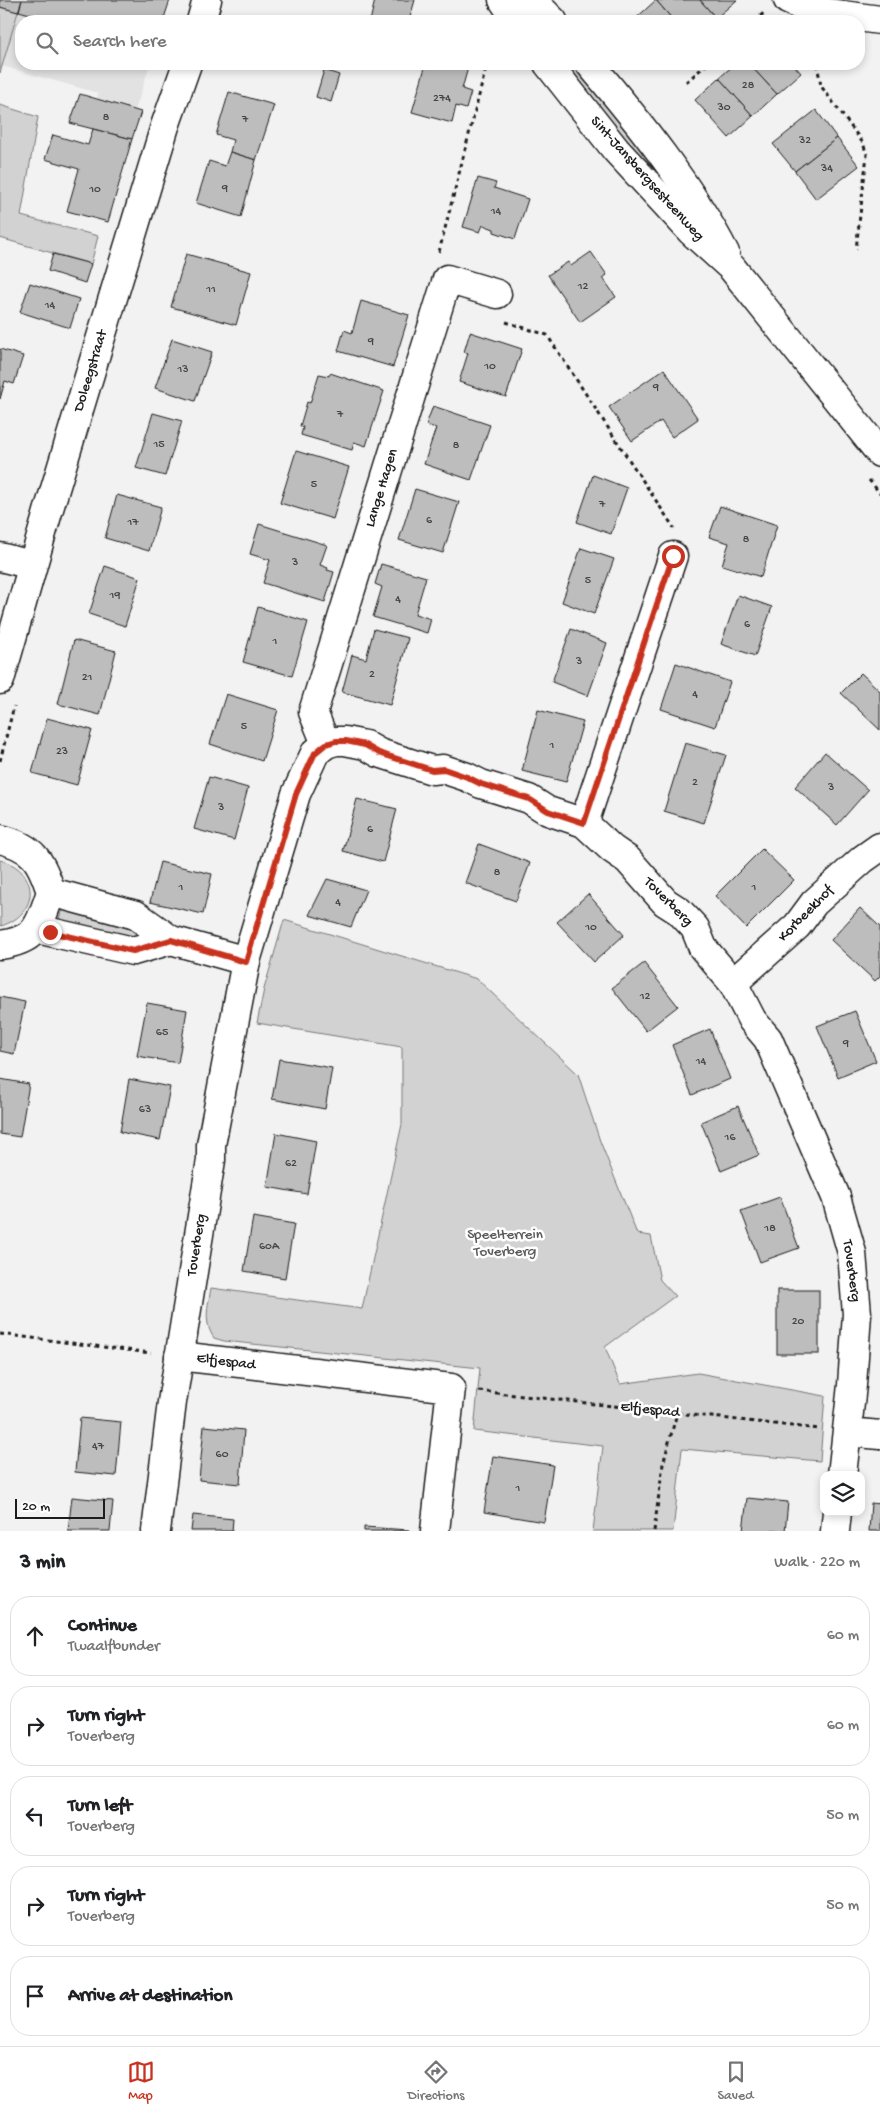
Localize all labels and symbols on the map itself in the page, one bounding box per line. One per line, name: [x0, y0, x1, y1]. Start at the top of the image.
house number: 28: [742, 79, 755, 93]
house number: 274: [433, 92, 451, 106]
house number: 30: [716, 101, 731, 115]
house number: 8: [103, 111, 110, 125]
house number: 7: [241, 113, 249, 127]
street label: Sint-Jansbergsesteenweg: [586, 113, 708, 245]
house number: 32: [798, 134, 811, 148]
house number: 34: [820, 162, 833, 176]
house number: 9: [221, 182, 228, 196]
house number: 10: [88, 183, 101, 197]
house number: 14: [490, 205, 502, 219]
house number: 12: [577, 280, 588, 294]
house number: 11: [205, 283, 216, 297]
house number: 14: [44, 299, 56, 313]
street label: Doleegstraat: [70, 326, 113, 415]
house number: 9: [367, 335, 374, 349]
house number: 10: [483, 360, 496, 374]
house number: 13: [176, 363, 189, 377]
house number: 9: [652, 381, 659, 395]
house number: 7: [336, 408, 344, 422]
house number: 15: [152, 438, 165, 452]
house number: 8: [453, 439, 460, 453]
street label: Lange Hagen: [362, 447, 402, 529]
house number: 5: [311, 478, 317, 492]
house number: 7: [598, 498, 606, 512]
house number: 6: [426, 514, 433, 528]
house number: 17: [126, 516, 139, 530]
house number: 8: [743, 533, 750, 547]
route start: [662, 545, 685, 568]
house number: 3: [291, 556, 298, 570]
house number: 5: [585, 574, 591, 588]
house number: 19: [109, 589, 120, 603]
house number: 4: [395, 593, 401, 607]
house number: 6: [744, 618, 751, 632]
house number: 1: [272, 635, 278, 649]
house number: 3: [575, 655, 582, 669]
house number: 2: [369, 668, 375, 682]
house number: 21: [82, 671, 93, 685]
house number: 4: [692, 688, 698, 702]
house number: 5: [241, 720, 247, 734]
house number: 1: [549, 739, 555, 753]
house number: 23: [56, 745, 68, 759]
house number: 2: [692, 776, 698, 790]
house number: 3: [827, 781, 834, 795]
house number: 3: [217, 801, 224, 815]
house number: 6: [367, 823, 374, 837]
house number: 8: [494, 866, 501, 880]
street label: Toverberg: [639, 873, 697, 931]
house number: 1: [178, 881, 184, 895]
house number: 1: [751, 881, 757, 895]
street label: Korbeekhof: [775, 881, 838, 946]
house number: 4: [335, 896, 341, 910]
route end: [39, 921, 62, 944]
house number: 10: [584, 921, 597, 935]
house number: 12: [639, 990, 650, 1004]
house number: 65: [156, 1026, 168, 1040]
house number: 9: [842, 1037, 849, 1051]
house number: 14: [695, 1055, 707, 1069]
house number: 63: [139, 1103, 151, 1117]
house number: 16: [724, 1131, 736, 1145]
house number: 62: [285, 1157, 297, 1171]
street label: Toverberg: [183, 1213, 211, 1278]
house number: 18: [763, 1222, 776, 1236]
park label: Speelterrein Toverberg: [467, 1226, 543, 1261]
street label: Toverberg: [838, 1238, 864, 1303]
house number: 60A: [259, 1240, 280, 1254]
house number: 20: [792, 1315, 805, 1329]
street label: Elfjespad: [195, 1349, 258, 1375]
street label: Elfjespad: [620, 1398, 682, 1422]
house number: 47: [92, 1440, 105, 1454]
house number: 60: [216, 1448, 229, 1462]
house number: 1: [515, 1482, 521, 1496]
scale bar: [15, 1496, 105, 1519]

